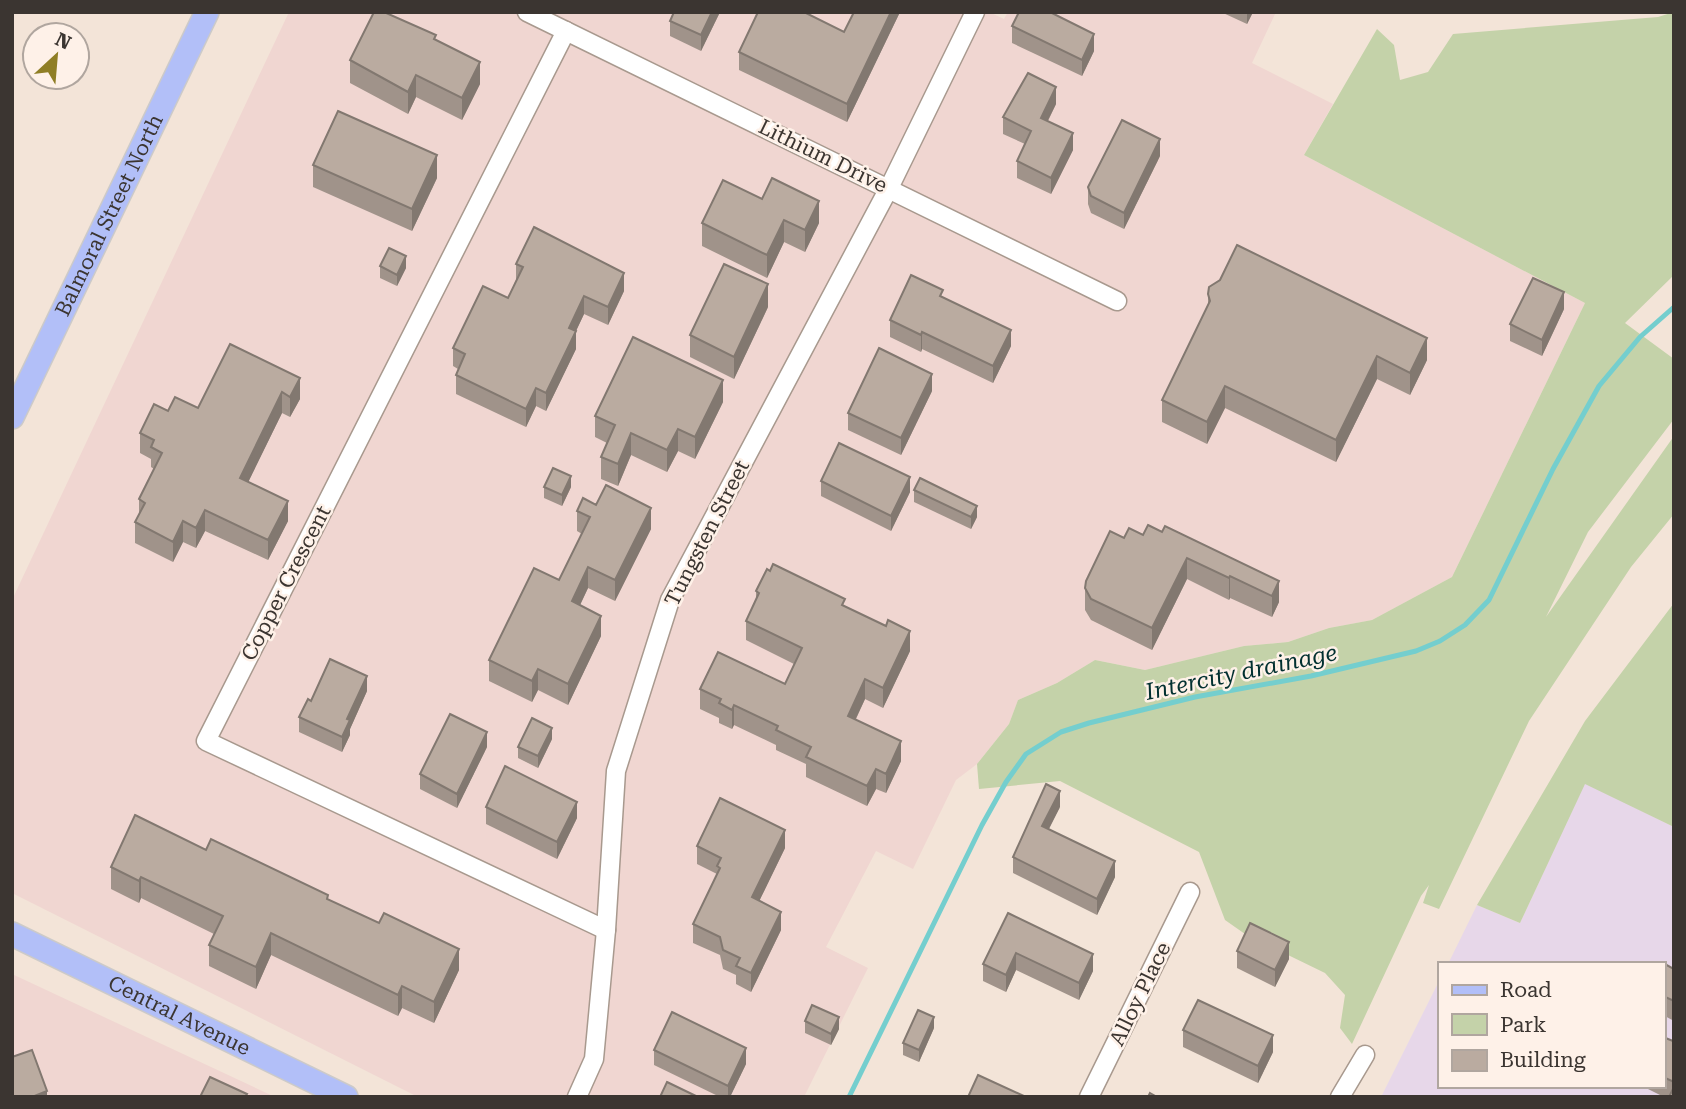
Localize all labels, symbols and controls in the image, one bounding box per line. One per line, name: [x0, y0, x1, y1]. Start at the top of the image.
north arrow: [21, 21, 91, 91]
text: N: [52, 28, 75, 55]
street label: Balmoral Street North: [50, 110, 168, 320]
street label: Lithium Drive: [755, 114, 891, 198]
street label: Tungsten Street: [660, 456, 754, 610]
street label: Copper Crescent: [237, 501, 335, 664]
water label: Intercity drainage: [1142, 639, 1339, 706]
street label: Alloy Place: [1105, 938, 1175, 1050]
legend: [1438, 962, 1665, 1088]
street label: Central Avenue: [104, 971, 254, 1060]
text: Road: [1500, 978, 1552, 1002]
text: Park: [1500, 1013, 1546, 1037]
text: Building: [1500, 1048, 1586, 1072]

